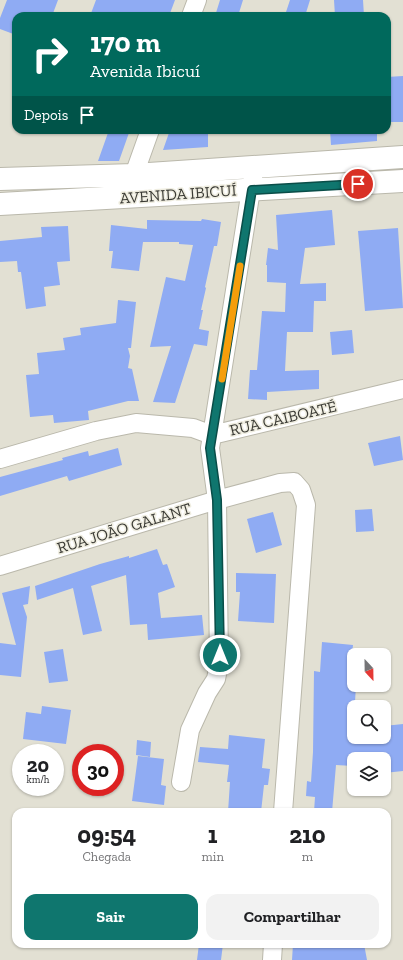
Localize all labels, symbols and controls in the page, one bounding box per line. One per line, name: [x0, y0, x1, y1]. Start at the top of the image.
text: 170 m: [90, 26, 161, 59]
icon: right: [24, 28, 76, 80]
text: Avenida Ibicuí: [90, 60, 200, 82]
icon: arrive: [76, 104, 98, 126]
text: Depois: [24, 106, 68, 124]
pin: [341, 167, 375, 201]
icon: arrive: [347, 173, 369, 195]
street label: AVENIDA IBICUÍ: [119, 180, 237, 208]
street label: RUA CAIBOATÉ: [228, 396, 338, 440]
street label: RUA JOÃO GALANT: [55, 499, 193, 557]
position arrow: [199, 634, 241, 676]
north arrow: [347, 648, 391, 692]
map controls: [347, 648, 391, 796]
button: search: [347, 700, 391, 744]
speed limit sign: 30: [72, 744, 124, 796]
button: layers: [347, 752, 391, 796]
text: 20: [27, 753, 49, 777]
text: km/h: [27, 774, 49, 786]
text: 09:54: [77, 820, 136, 849]
text: 1: [208, 820, 218, 849]
text: 210: [289, 820, 326, 849]
text: Chegada: [82, 849, 131, 864]
text: min: [202, 849, 224, 864]
text: m: [302, 849, 313, 864]
button: Sair: [24, 894, 198, 940]
button: Compartilhar: [206, 894, 379, 940]

